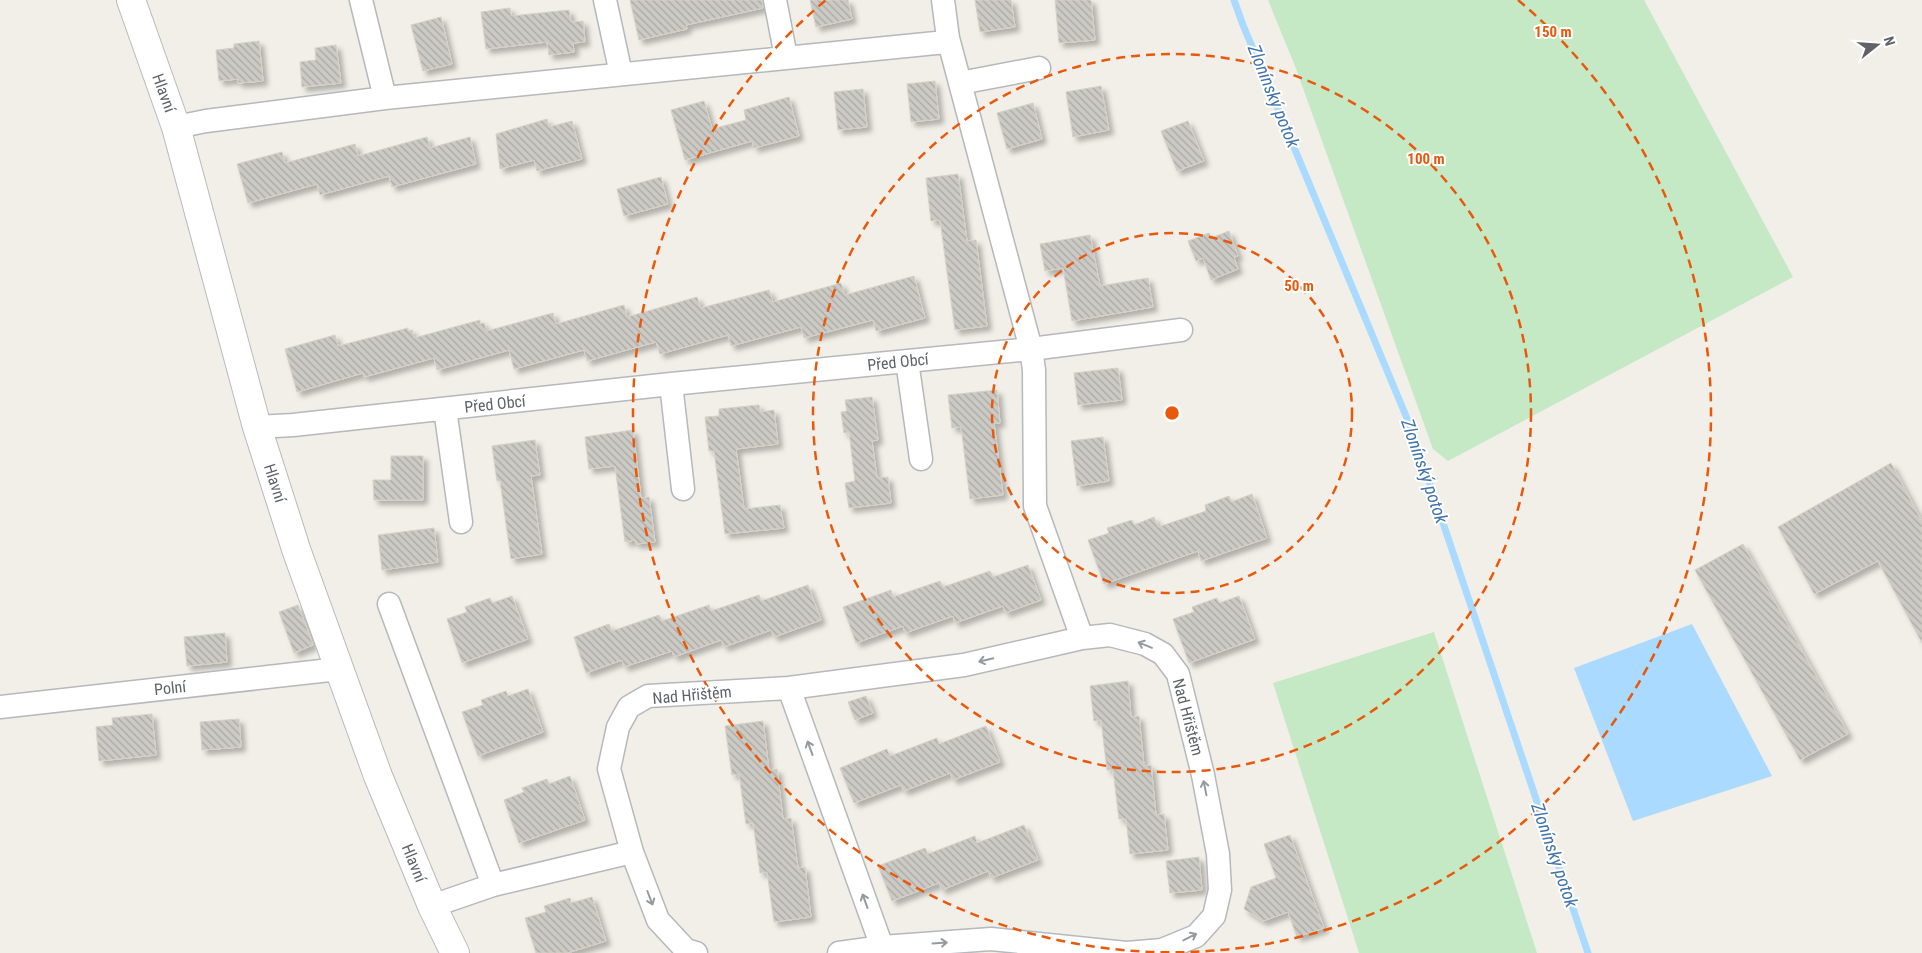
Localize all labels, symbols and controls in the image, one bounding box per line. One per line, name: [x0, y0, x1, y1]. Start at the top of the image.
north arrow: [1852, 20, 1902, 70]
text: 150 m: [1534, 23, 1572, 41]
text: N: [1881, 35, 1898, 48]
water label: Zlonínský potok: [1243, 41, 1305, 152]
street label: Hlavní: [148, 71, 180, 116]
text: 100 m: [1407, 150, 1445, 168]
text: 50 m: [1284, 277, 1314, 295]
street label: Před Obcí: [866, 349, 931, 375]
street label: Před Obcí: [463, 391, 528, 417]
centre of rings: [1163, 404, 1181, 422]
water label: Zlonínský potok: [1397, 415, 1453, 527]
street label: Hlavní: [260, 461, 291, 506]
one-way arrow: [1137, 640, 1153, 649]
one-way arrow: [979, 656, 995, 665]
street label: Nad Hřištěm: [1169, 676, 1207, 758]
street label: Polní: [153, 677, 188, 699]
street label: Nad Hřištěm: [652, 682, 732, 708]
one-way arrow: [805, 741, 814, 756]
one-way arrow: [1200, 780, 1210, 796]
water label: Zlonínský potok: [1527, 799, 1583, 911]
street label: Hlavní: [398, 841, 431, 886]
one-way arrow: [645, 890, 655, 905]
one-way arrow: [860, 894, 869, 909]
one-way arrow: [1183, 932, 1198, 942]
one-way arrow: [932, 938, 948, 947]

